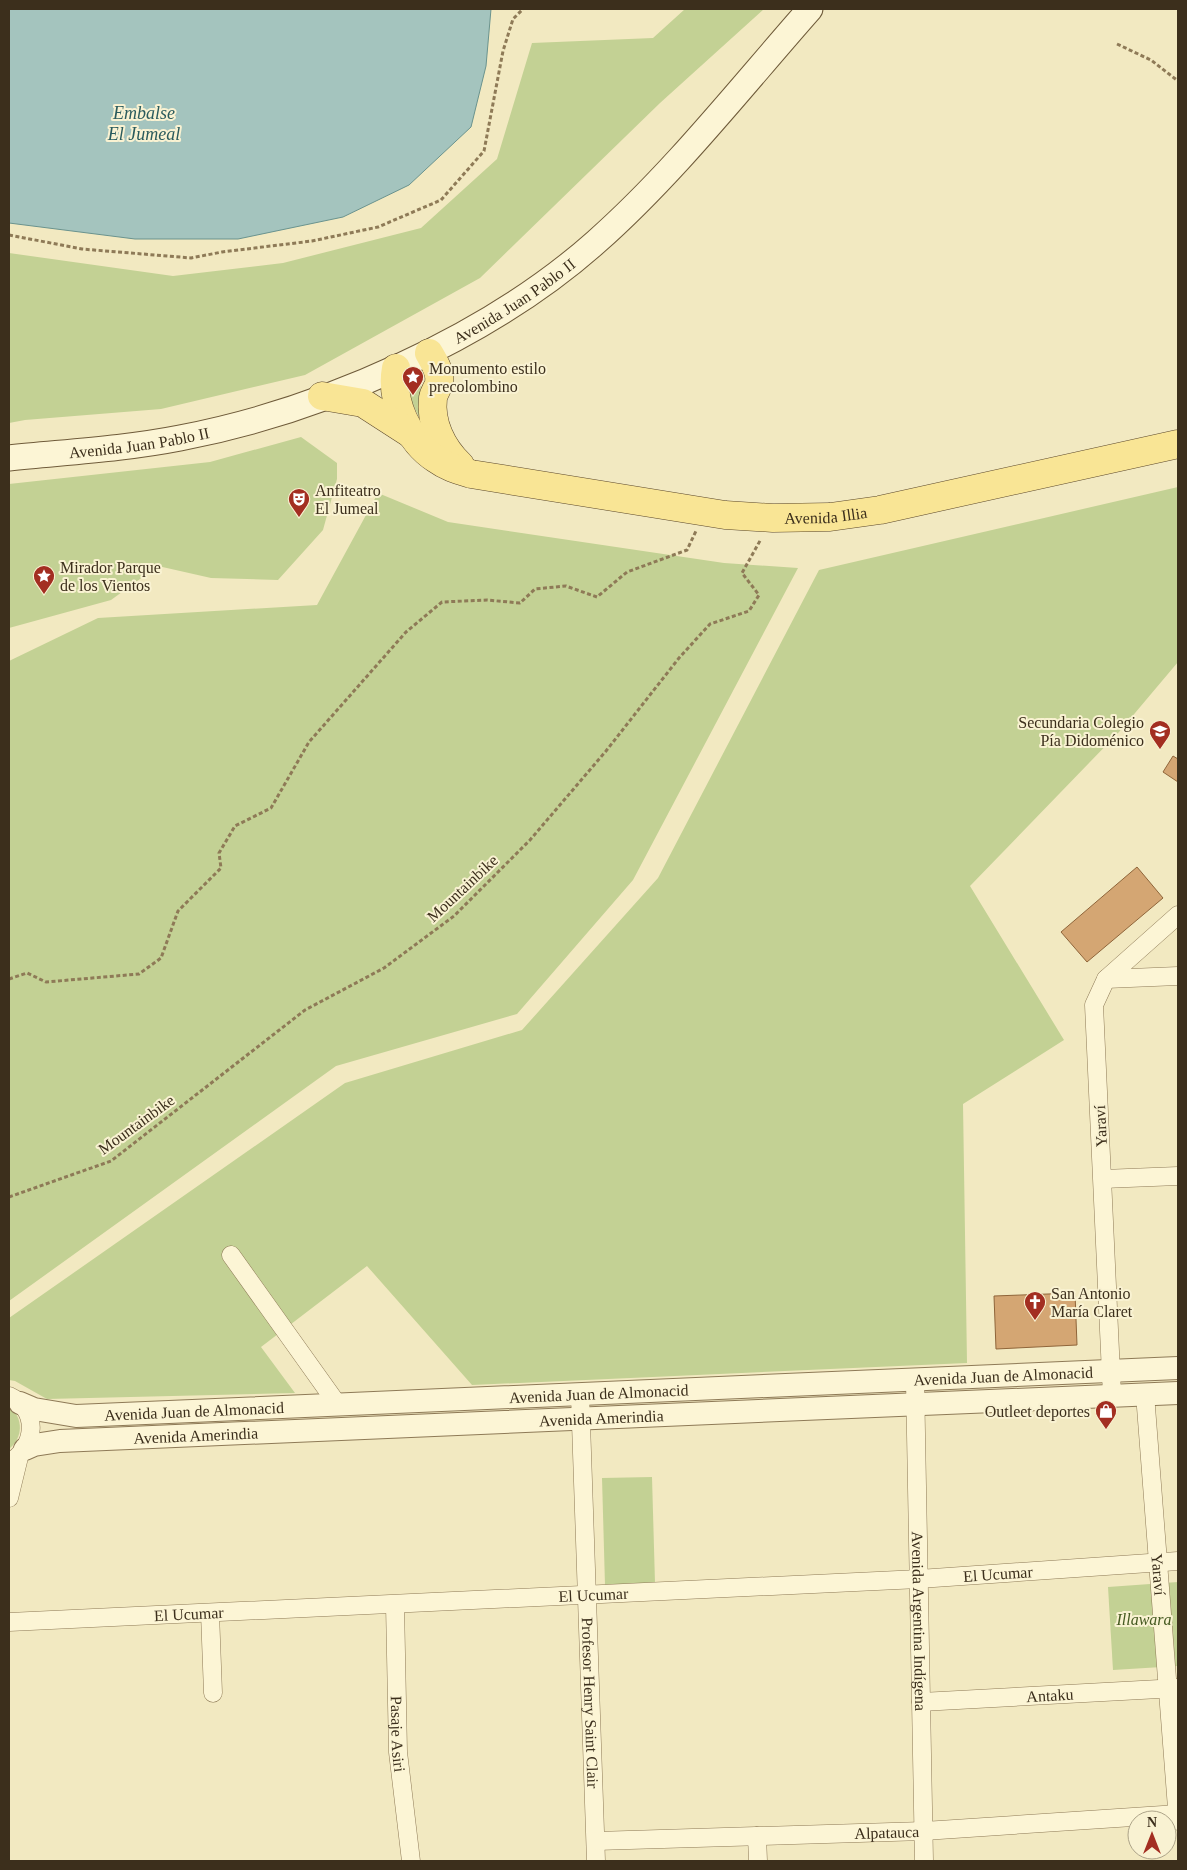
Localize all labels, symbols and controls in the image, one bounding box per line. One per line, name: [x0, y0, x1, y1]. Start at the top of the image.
water label: Embalse El Jumeal: [107, 103, 180, 144]
street label: Avenida Juan Pablo II: [451, 255, 578, 347]
place label: Monumento estilo precolombino: [429, 360, 546, 396]
place icon: Monumento estilo precolombino: [401, 365, 425, 396]
street label: Avenida Juan Pablo II: [68, 424, 211, 461]
place label: Anfiteatro El Jumeal: [315, 482, 381, 517]
theatre icon: Anfiteatro El Jumeal: [287, 487, 311, 518]
street label: Avenida Illia: [784, 504, 868, 527]
place label: Mirador Parque de los Vientos: [60, 559, 161, 594]
place icon: Mirador Parque de los Vientos: [32, 564, 56, 595]
place label: Secundaria Colegio Pía Didoménico: [1018, 714, 1144, 749]
school or university icon: Secundaria Colegio Pía Didoménico: [1148, 719, 1172, 750]
street label: Mountainbike: [424, 852, 501, 925]
street label: Mountainbike: [95, 1091, 178, 1158]
street label: Yaraví: [1091, 1104, 1110, 1147]
place label: San Antonio María Claret: [1051, 1285, 1133, 1320]
church icon: San Antonio María Claret: [1023, 1290, 1047, 1321]
street label: Avenida Juan de Almonacid: [913, 1364, 1093, 1389]
street label: Avenida Juan de Almonacid: [509, 1381, 689, 1406]
street label: Avenida Juan de Almonacid: [104, 1399, 284, 1424]
shop icon: Outleet deportes: [1094, 1399, 1118, 1430]
place label: Outleet deportes: [985, 1403, 1090, 1421]
street label: Avenida Amerindia: [539, 1407, 664, 1429]
street label: Avenida Amerindia: [133, 1425, 258, 1447]
street label: Avenida Argentina Indígena: [909, 1531, 929, 1711]
street label: Yaraví: [1148, 1553, 1169, 1597]
street label: El Ucumar: [962, 1563, 1034, 1585]
street label: El Ucumar: [558, 1585, 629, 1605]
street label: El Ucumar: [154, 1604, 225, 1624]
park label: Illawara: [1115, 1611, 1172, 1628]
street label: Profesor Henry Saint Clair: [579, 1617, 602, 1789]
street label: Antaku: [1026, 1686, 1074, 1705]
street label: Pasaje Asiri: [387, 1696, 408, 1773]
north arrow: [1127, 1810, 1177, 1860]
text: N: [1147, 1815, 1157, 1830]
street label: Alpatauca: [854, 1823, 920, 1843]

